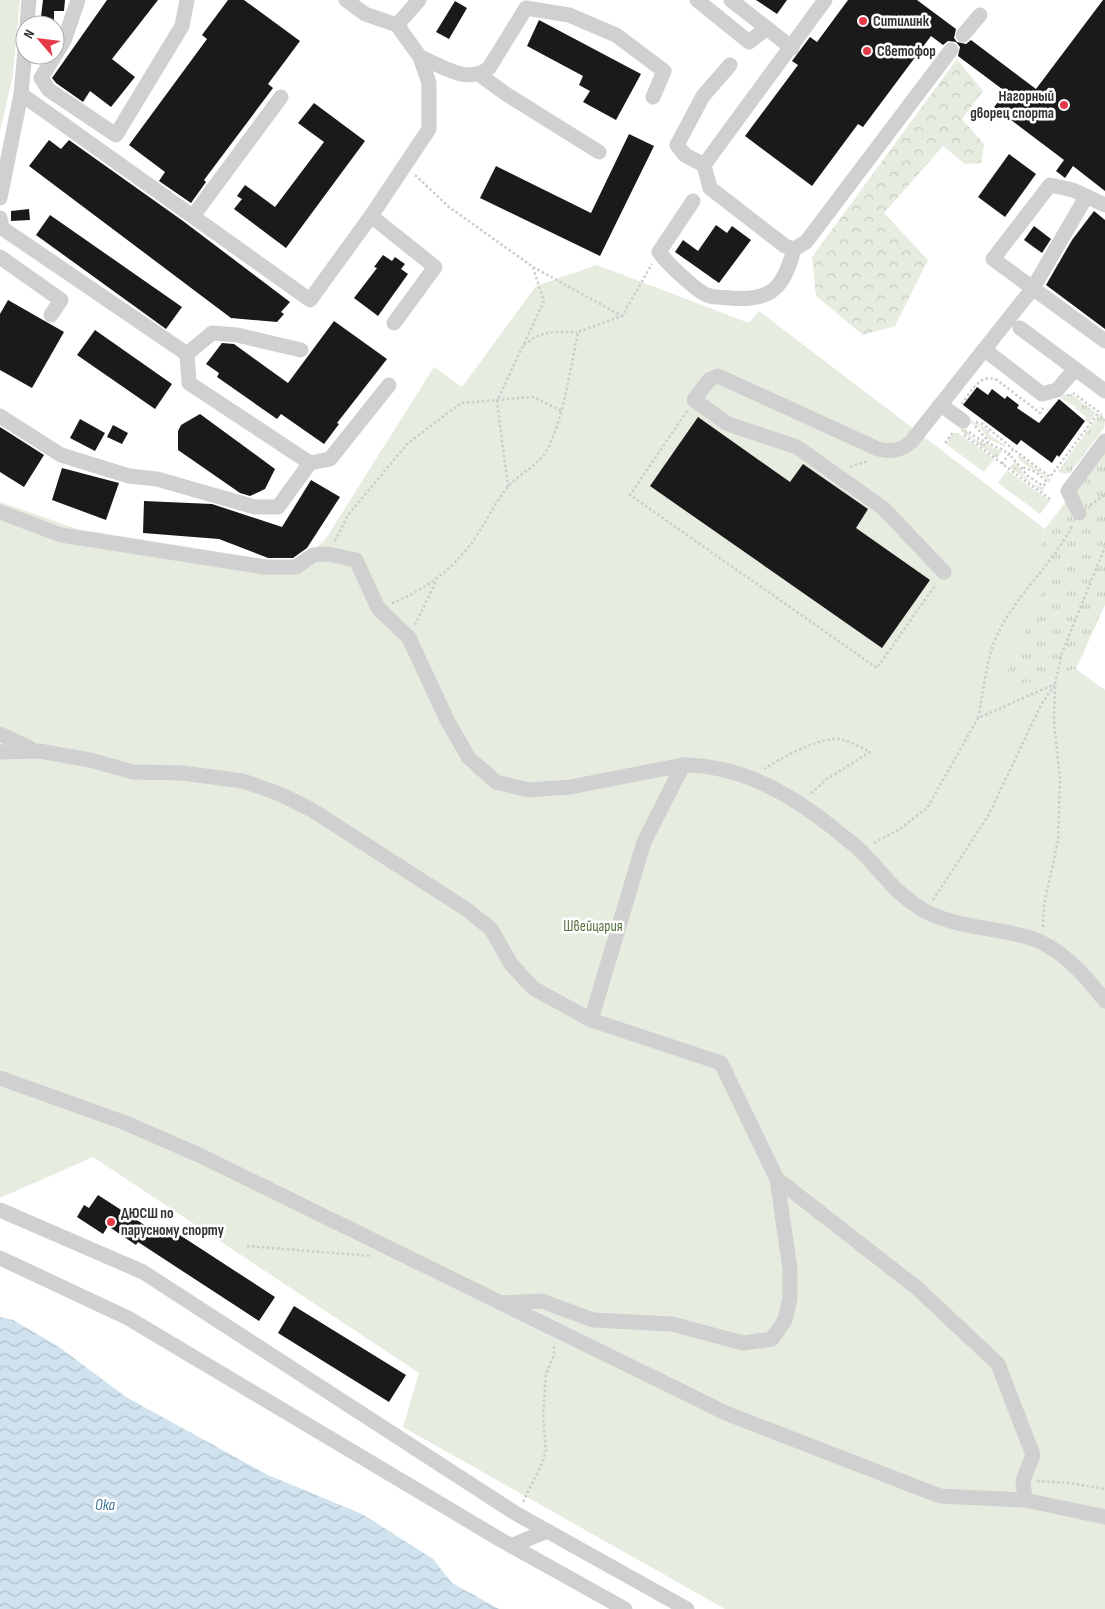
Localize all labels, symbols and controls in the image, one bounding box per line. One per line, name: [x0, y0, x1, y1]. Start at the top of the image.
place label: Ситилинк: [873, 12, 930, 31]
north arrow: [15, 15, 65, 65]
marker: Ситилинк: [857, 15, 869, 27]
text: N: [20, 27, 38, 41]
place label: Светофор: [877, 42, 936, 61]
marker: Светофор: [861, 45, 873, 57]
place label: Нагорный дворец спорта: [970, 87, 1054, 123]
marker: Нагорный дворец спорта: [1058, 99, 1070, 111]
park label: Швейцария: [563, 917, 623, 936]
place label: ДЮСШ по парусному спорту: [121, 1204, 225, 1240]
marker: ДЮСШ по парусному спорту: [105, 1216, 117, 1228]
water label: Ока: [95, 1496, 116, 1515]

